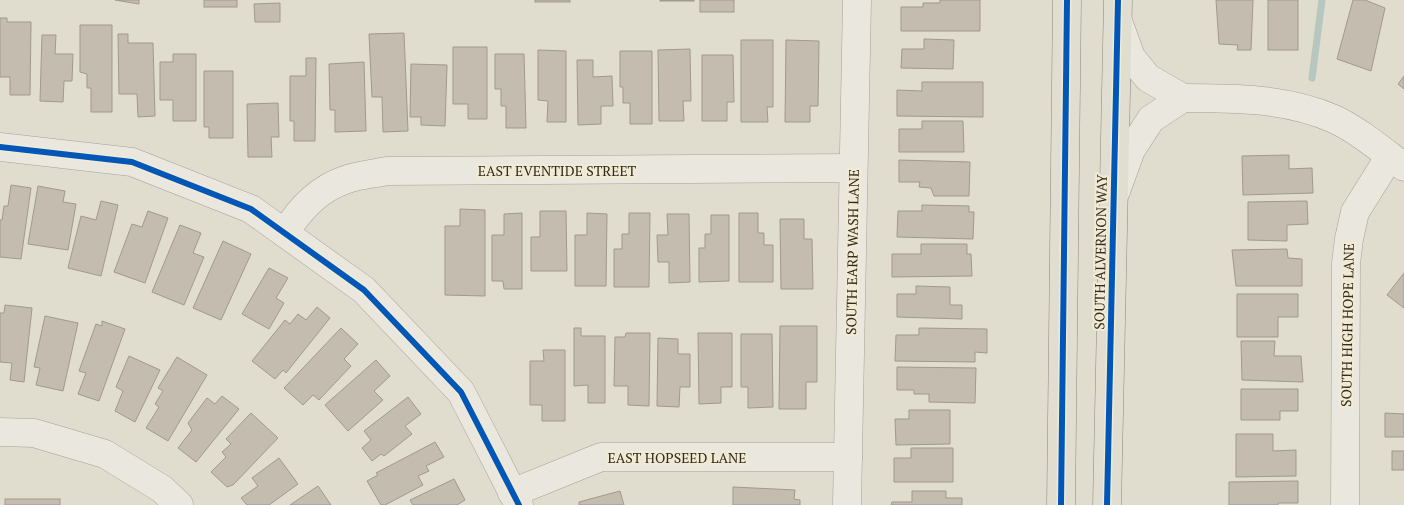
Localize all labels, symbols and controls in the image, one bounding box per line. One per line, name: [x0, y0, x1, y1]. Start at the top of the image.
street label: EAST EVENTIDE STREET: [478, 161, 637, 180]
street label: SOUTH EARP WASH LANE: [841, 169, 863, 335]
street label: SOUTH ALVERNON WAY: [1089, 173, 1111, 330]
street label: SOUTH HIGH HOPE LANE: [1336, 243, 1358, 407]
street label: EAST HOPSEED LANE: [608, 448, 746, 467]

